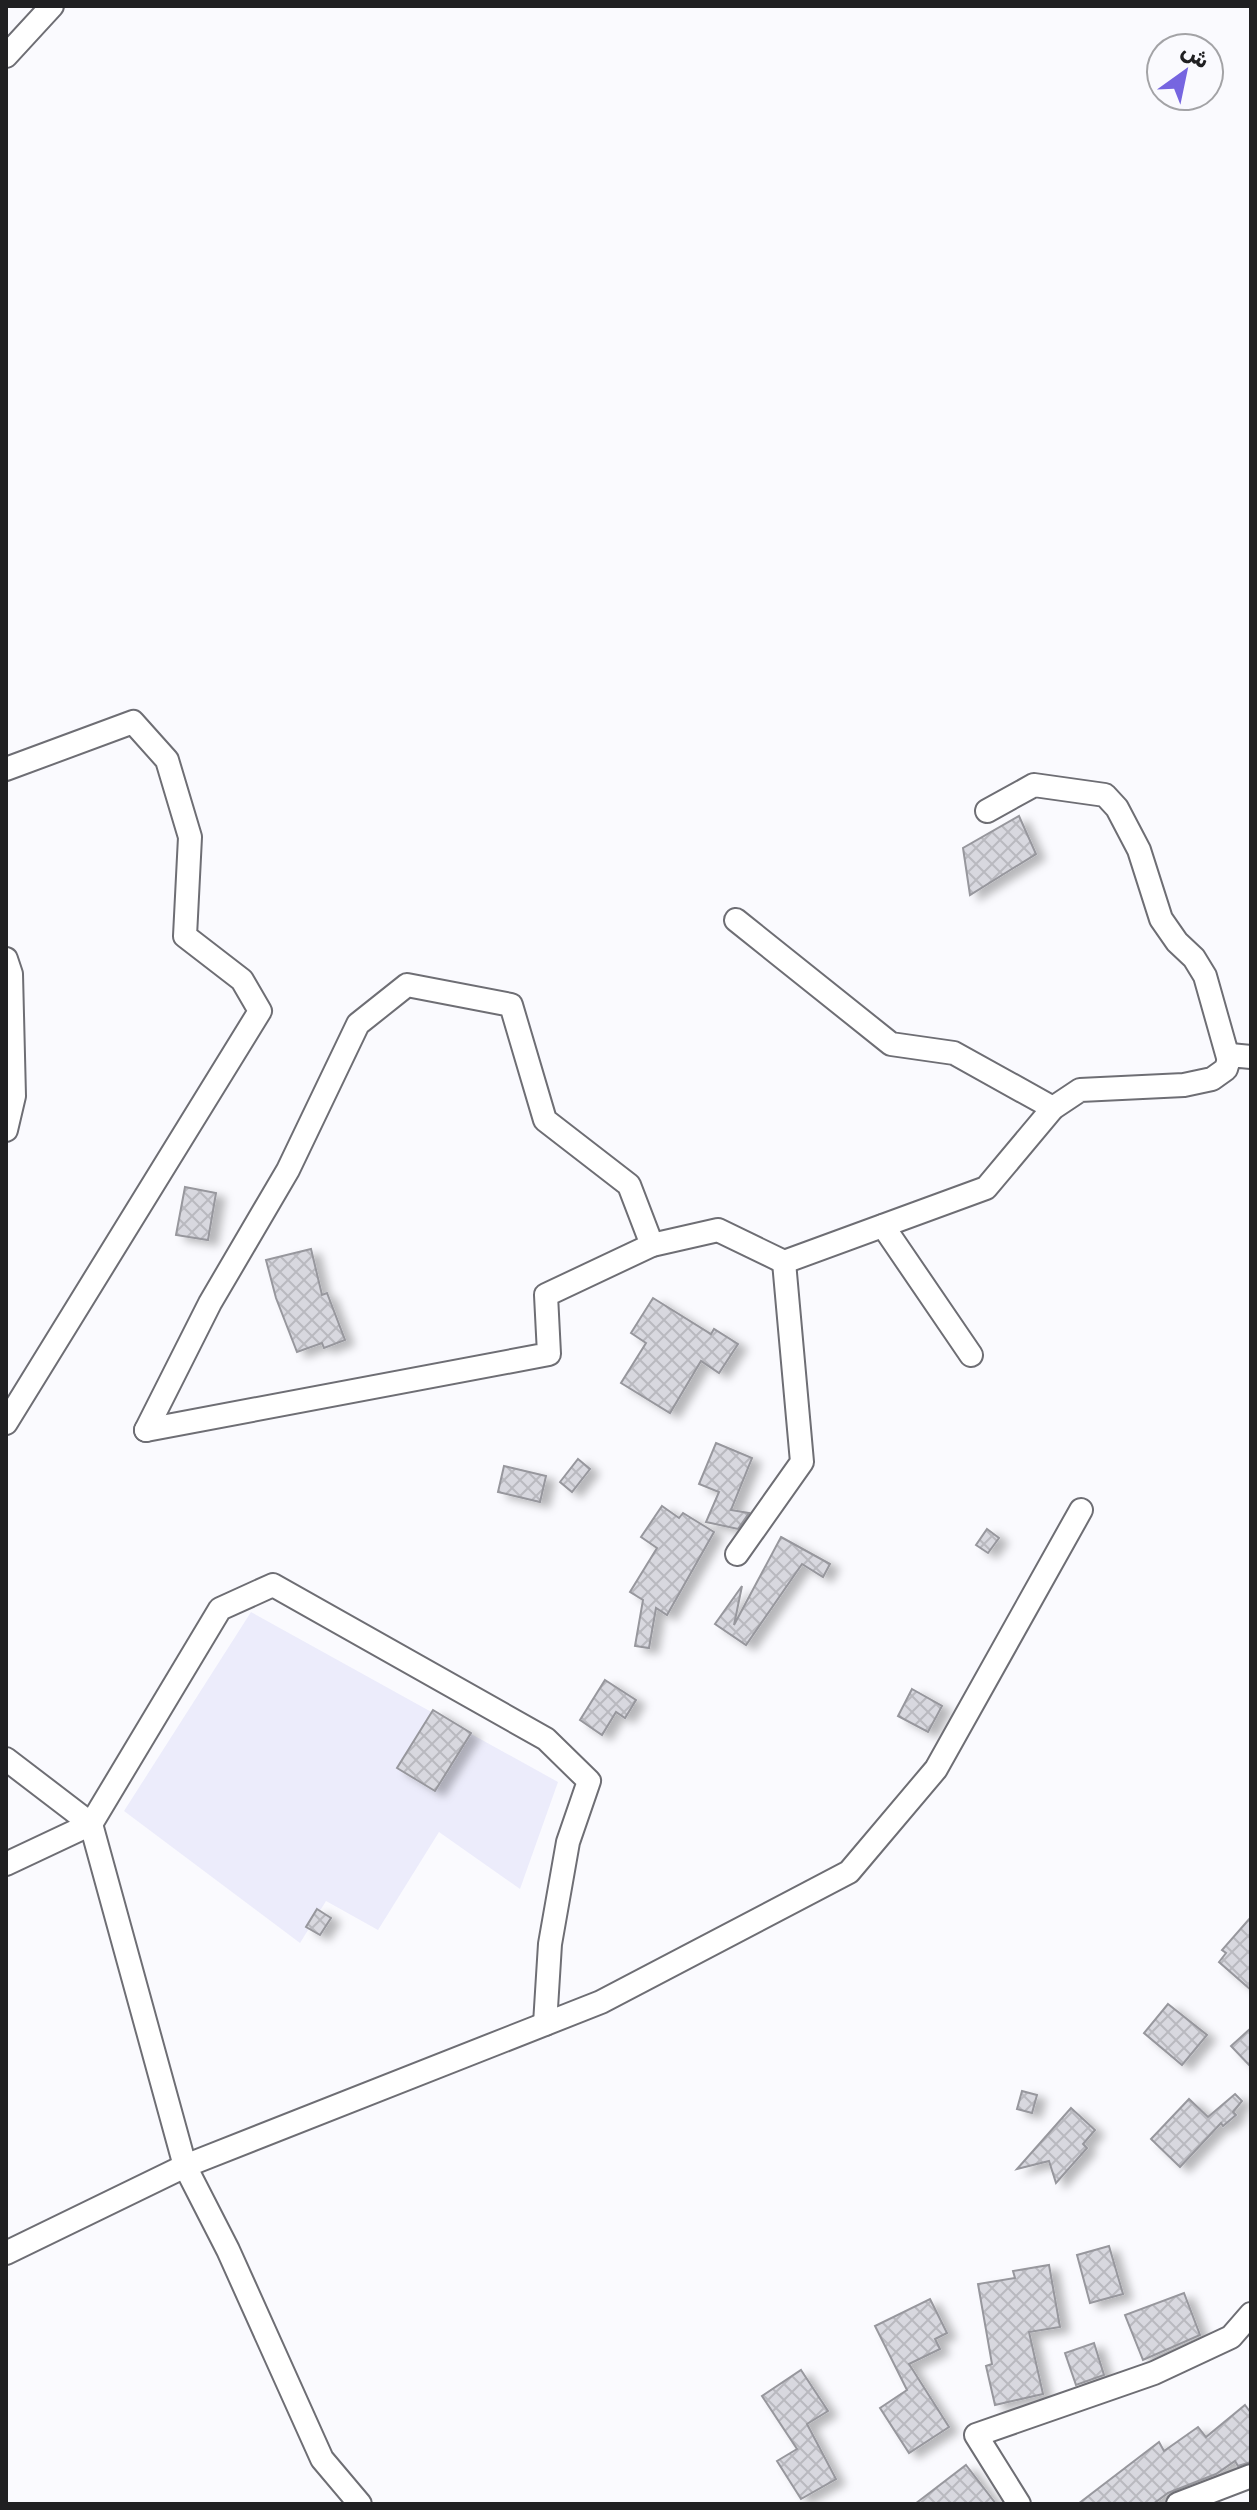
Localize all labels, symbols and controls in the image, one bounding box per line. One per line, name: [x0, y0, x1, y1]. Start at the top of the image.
north arrow: [1145, 32, 1225, 112]
text: ش: [1177, 37, 1215, 75]

